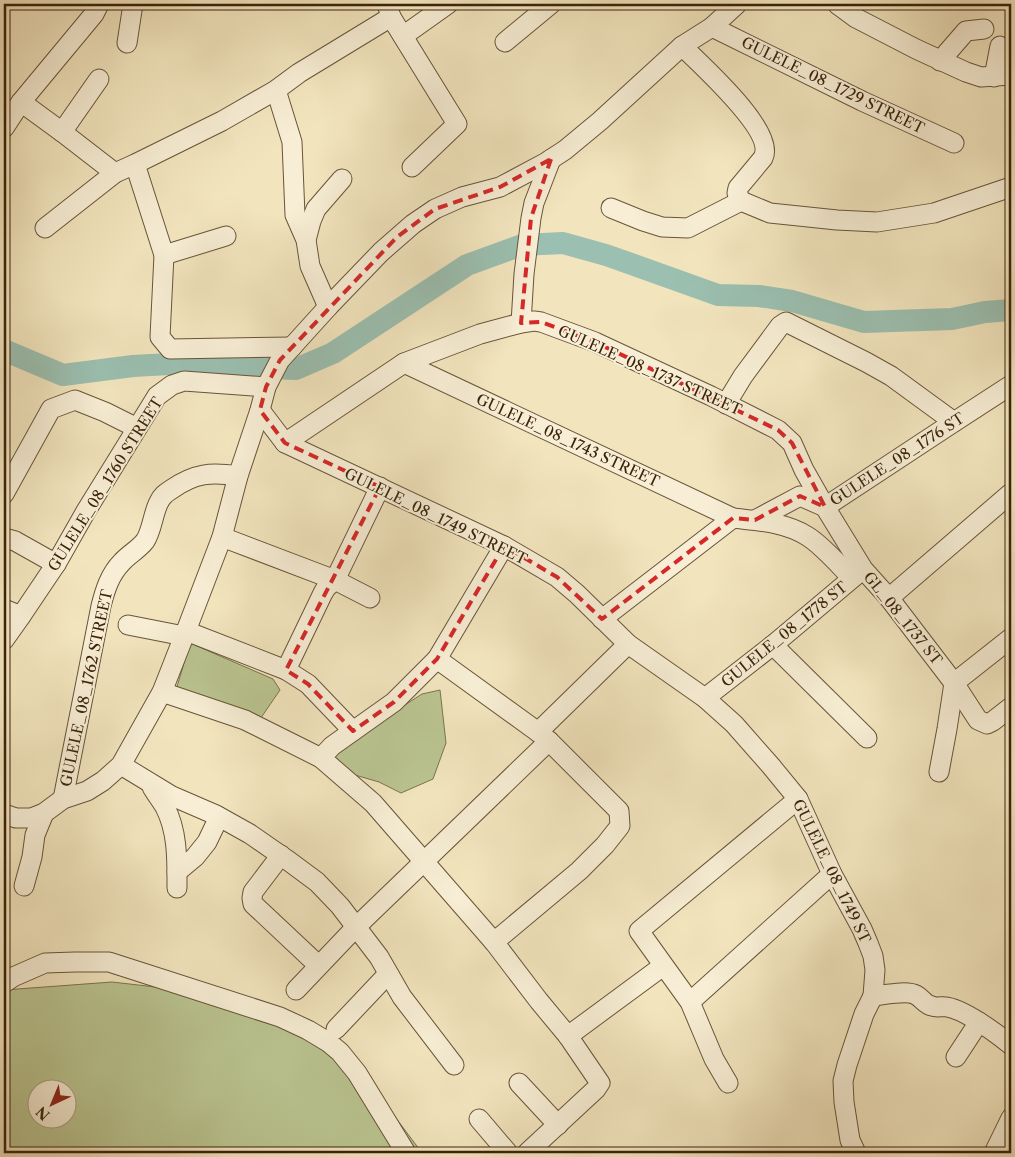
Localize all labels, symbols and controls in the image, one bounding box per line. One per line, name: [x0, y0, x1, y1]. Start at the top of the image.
street label: GULELE_08_1729 STREET: [738, 32, 928, 138]
street label: GULELE_08_1737 STREET: [555, 321, 746, 420]
street label: GULELE_08_1743 STREET: [473, 389, 663, 491]
street label: GULELE_08_1760 STREET: [43, 393, 167, 575]
street label: GULELE_08_1776 ST: [826, 408, 969, 510]
street label: GULELE_08_1749 STREET: [342, 463, 531, 569]
street label: GL_08_1737 ST: [860, 568, 947, 669]
street label: GULELE_08_1778 ST: [717, 577, 852, 691]
street label: GULELE_08_1762 STREET: [56, 587, 116, 788]
street label: GULELE_08_1749 ST: [789, 796, 875, 947]
north arrow: [28, 1080, 78, 1130]
text: N: [32, 1103, 54, 1124]

